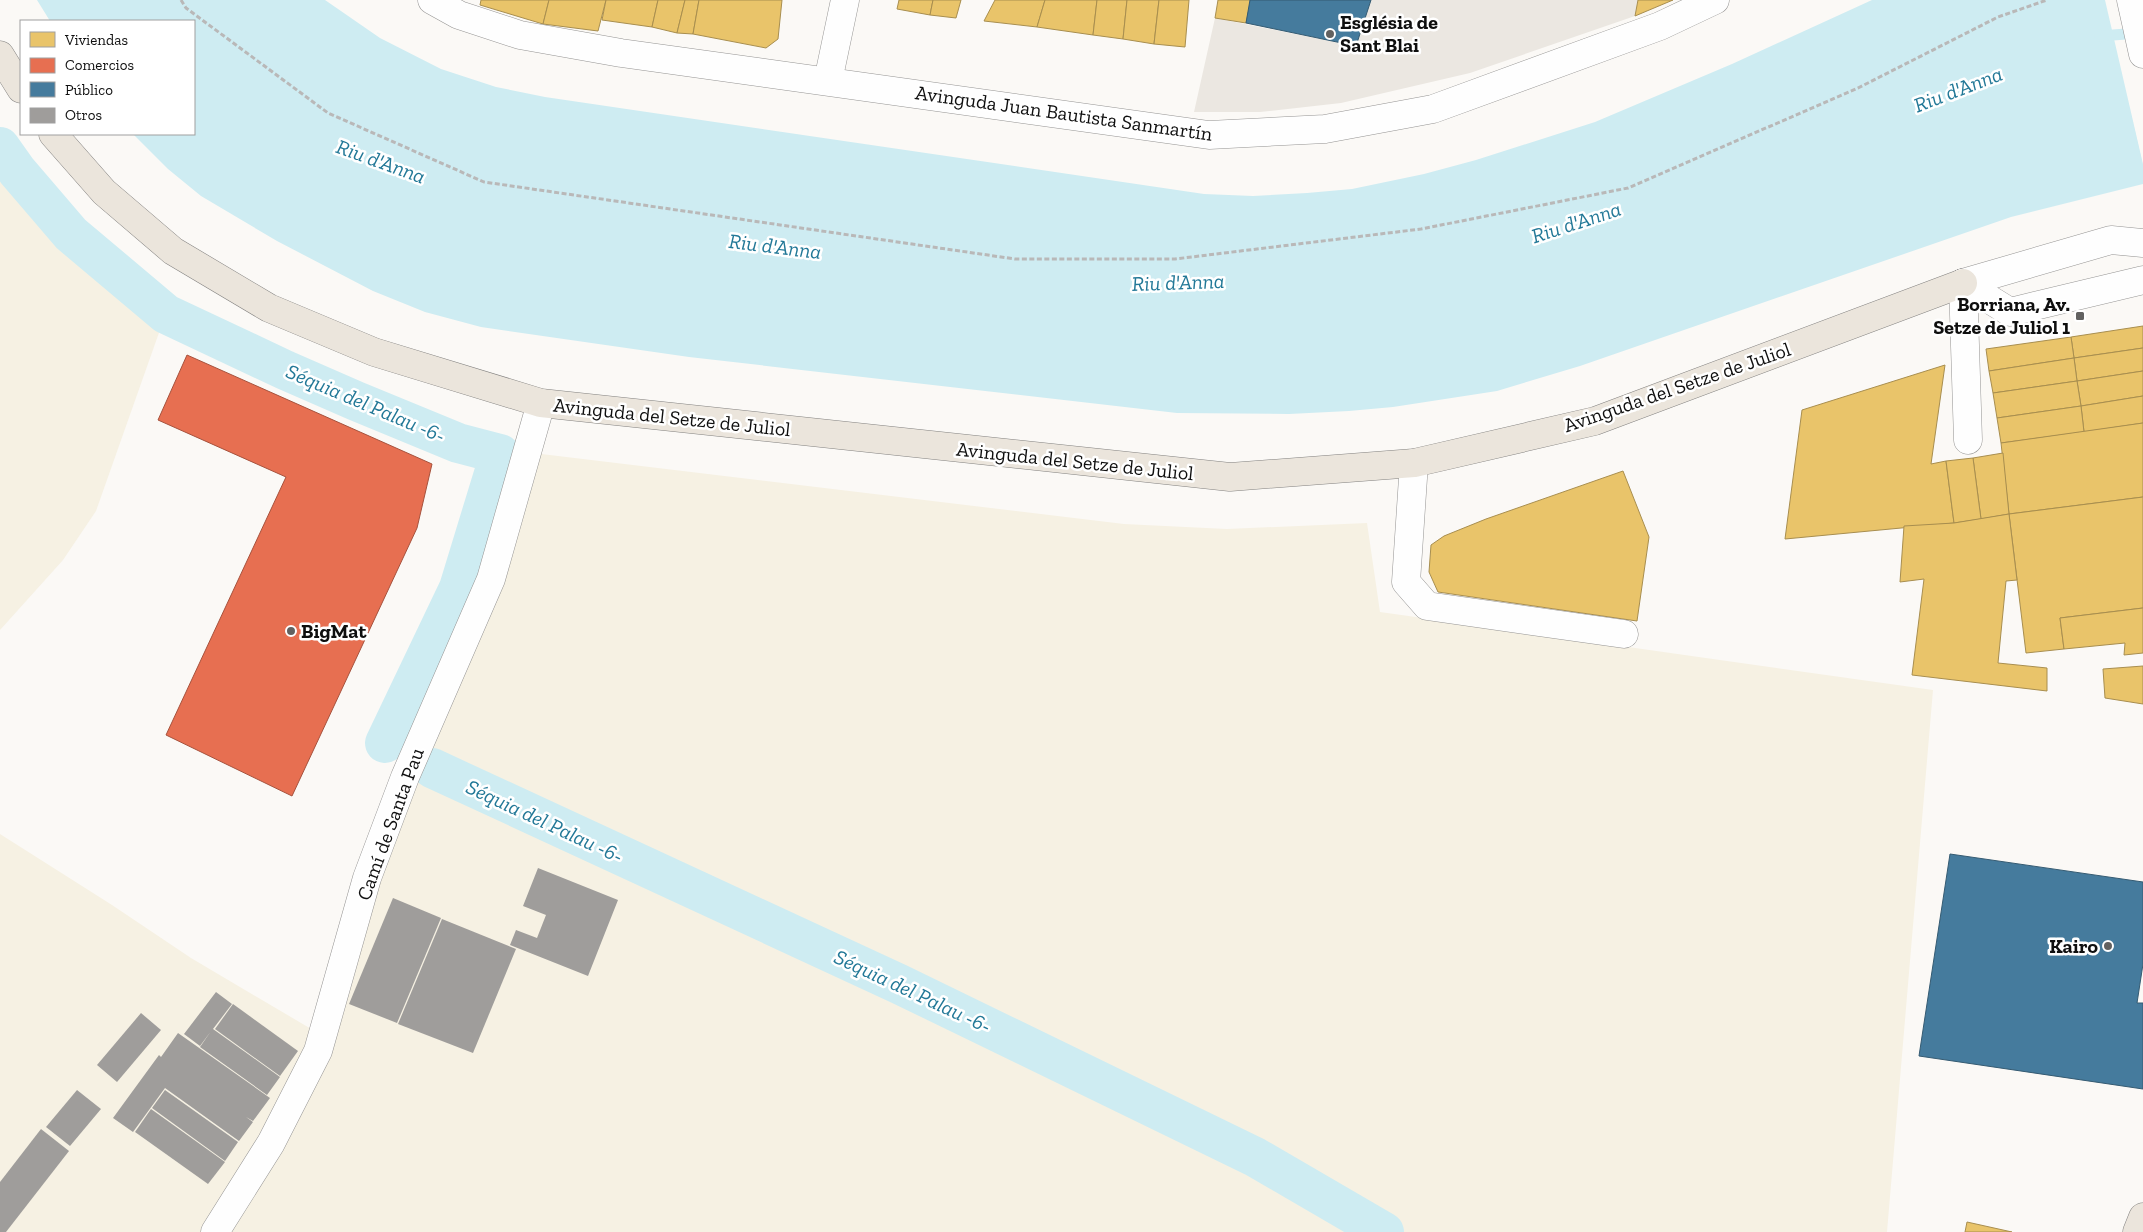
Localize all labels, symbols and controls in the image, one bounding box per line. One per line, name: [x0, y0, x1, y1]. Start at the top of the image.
place label: Església de Sant Blai: [1340, 10, 1438, 57]
legend: [20, 20, 195, 135]
marker: Església de Sant Blai: [1324, 28, 1336, 40]
text: Viviendas: [64, 31, 128, 49]
text: Comercios: [65, 56, 134, 74]
water label: Riu d'Anna: [1910, 61, 2006, 117]
street label: Avinguda Juan Bautista Sanmartín: [914, 80, 1215, 146]
text: Público: [65, 81, 113, 99]
text: Otros: [65, 106, 102, 124]
water label: Riu d'Anna: [333, 133, 429, 189]
water label: Riu d'Anna: [1528, 196, 1624, 248]
water label: Riu d'Anna: [727, 228, 823, 264]
water label: Riu d'Anna: [1131, 268, 1225, 296]
place label: Borriana, Av. Setze de Juliol 1: [1933, 292, 2070, 339]
marker: Borriana, Av. Setze de Juliol 1: [2074, 310, 2086, 322]
street label: Avinguda del Setze de Juliol: [1560, 337, 1794, 437]
water label: Séquia del Palau -6-: [283, 358, 449, 448]
street label: Avinguda del Setze de Juliol: [552, 393, 792, 441]
street label: Avinguda del Setze de Juliol: [955, 437, 1195, 485]
place label: BigMat: [301, 619, 367, 643]
marker: BigMat: [285, 625, 297, 637]
street label: Camí de Santa Pau: [351, 744, 429, 904]
water label: Séquia del Palau -6-: [462, 774, 628, 868]
place label: Kairo: [2049, 934, 2099, 958]
marker: Kairo: [2102, 940, 2114, 952]
water label: Séquia del Palau -6-: [830, 944, 996, 1038]

